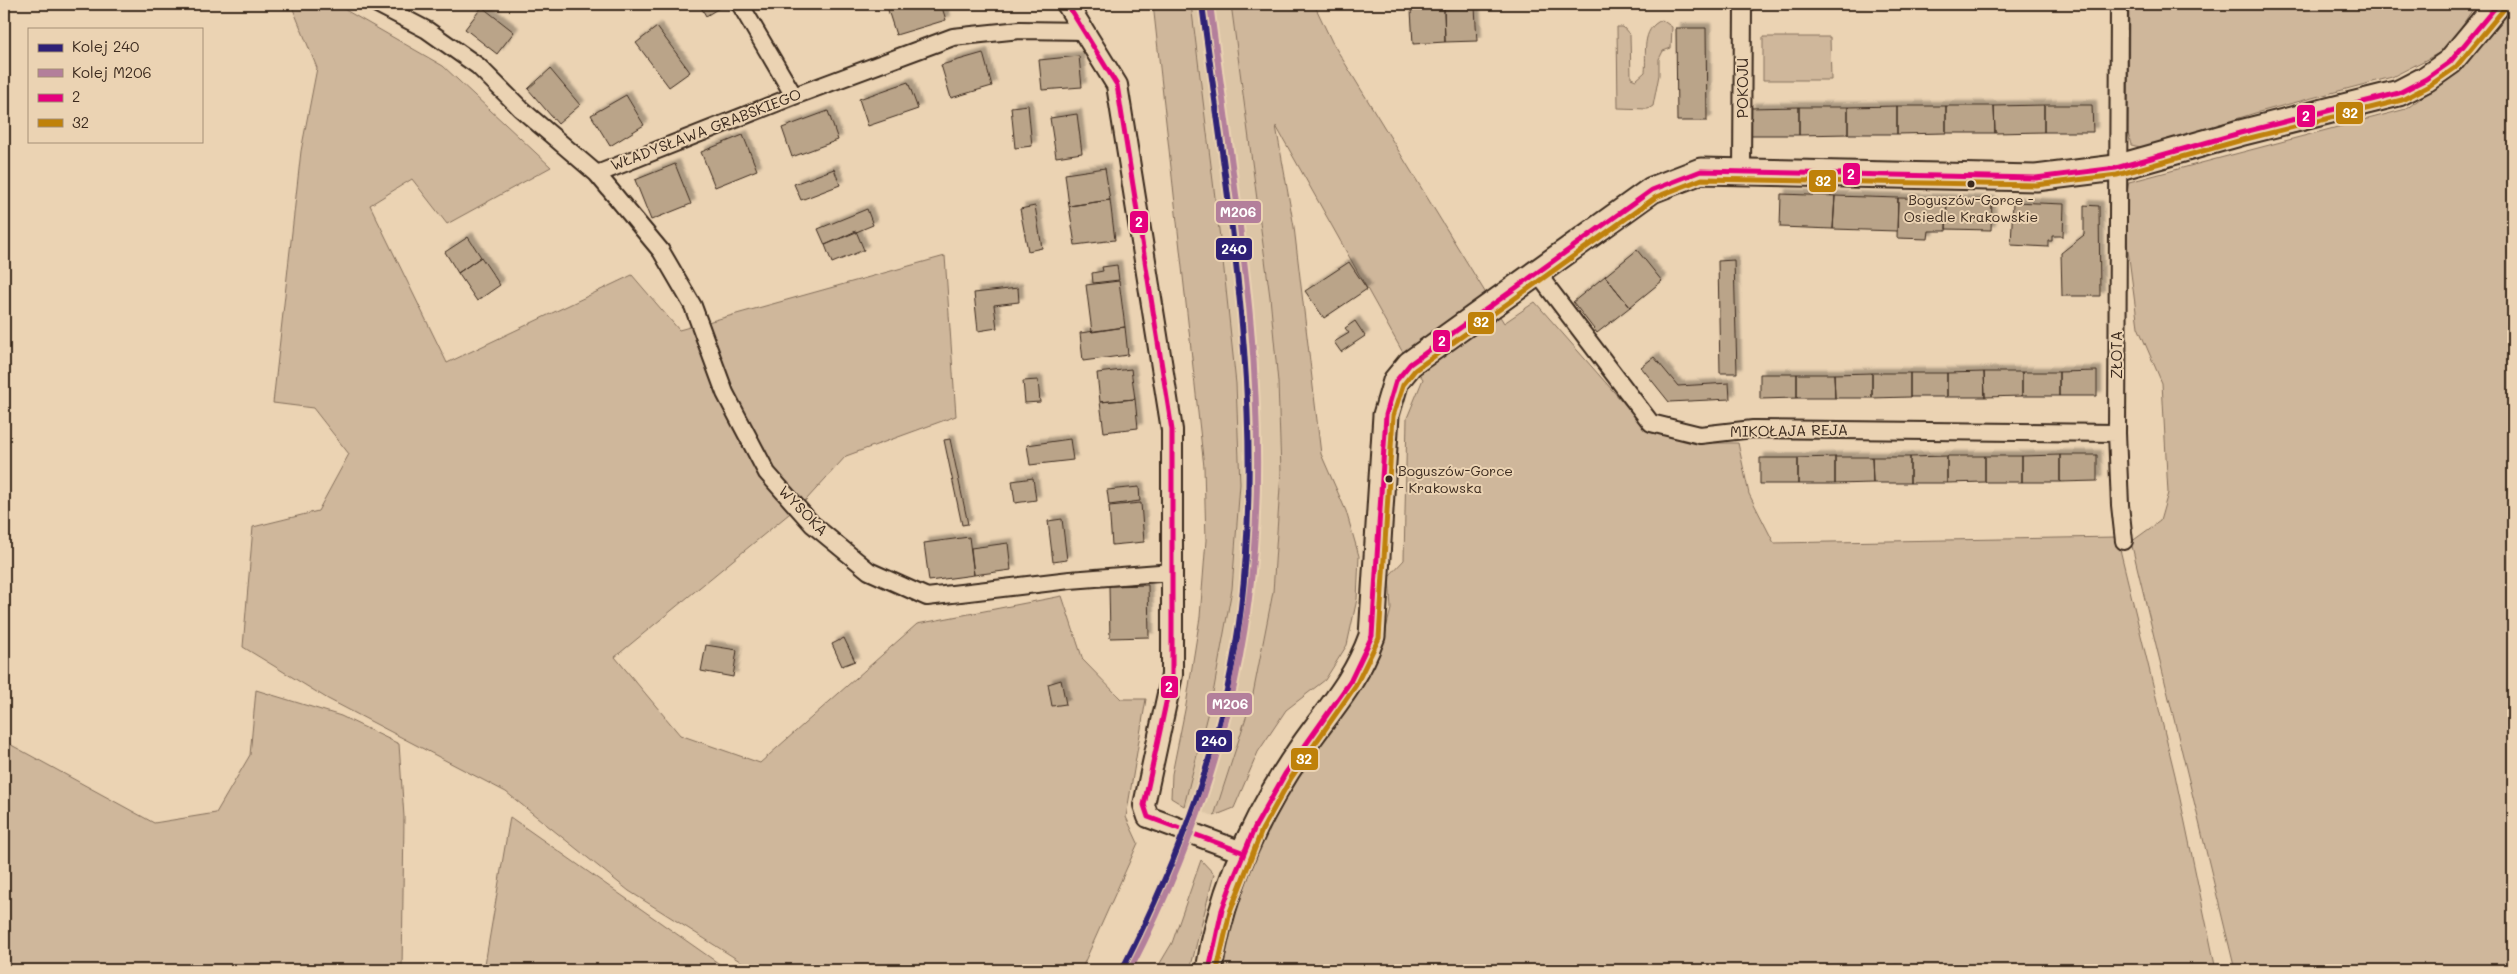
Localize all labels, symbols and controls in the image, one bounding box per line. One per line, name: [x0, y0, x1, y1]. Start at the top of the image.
legend: [28, 28, 202, 142]
text: Kolej 240: [72, 36, 139, 56]
street label: POKOJU: [1732, 58, 1752, 118]
text: Kolej M206: [72, 62, 152, 82]
street label: WŁADYSŁAWA GRABSKIEGO: [607, 83, 804, 175]
text: 2: [72, 86, 80, 106]
line badge: 32: [2335, 101, 2364, 125]
text: 32: [2342, 103, 2358, 122]
line badge: 2: [2296, 104, 2316, 128]
text: 2: [2302, 106, 2310, 125]
text: 32: [72, 112, 89, 132]
line badge: 2: [1842, 162, 1861, 186]
text: 2: [1847, 164, 1855, 183]
line badge: 32: [1808, 169, 1837, 193]
text: 32: [1815, 171, 1831, 190]
marker: Boguszów-Gorce - Osiedle Krakowskie: [1966, 179, 1976, 189]
place label: Boguszów-Gorce - Osiedle Krakowskie: [1904, 190, 2038, 226]
line badge: M206: [1215, 200, 1262, 224]
text: M206: [1220, 202, 1256, 221]
line badge: 2: [1129, 210, 1149, 234]
text: 2: [1135, 212, 1143, 231]
line badge: 240: [1215, 237, 1253, 261]
text: 240: [1221, 239, 1247, 258]
line badge: 32: [1467, 311, 1495, 335]
text: 32: [1473, 312, 1489, 331]
line badge: 2: [1432, 329, 1451, 353]
text: 2: [1438, 331, 1446, 350]
street label: ZŁOTA: [2106, 331, 2126, 379]
street label: MIKOŁAJA REJA: [1730, 419, 1848, 441]
place label: Boguszów-Gorce - Krakowska: [1398, 461, 1513, 497]
marker: Boguszów-Gorce - Krakowska: [1384, 474, 1394, 484]
street label: WYSOKA: [775, 481, 833, 540]
line badge: 2: [1160, 675, 1179, 699]
text: 2: [1165, 677, 1173, 696]
line badge: M206: [1206, 692, 1253, 716]
text: M206: [1212, 694, 1248, 713]
line badge: 240: [1195, 729, 1233, 753]
text: 240: [1201, 731, 1227, 750]
line badge: 32: [1290, 747, 1319, 771]
text: 32: [1296, 749, 1312, 768]

